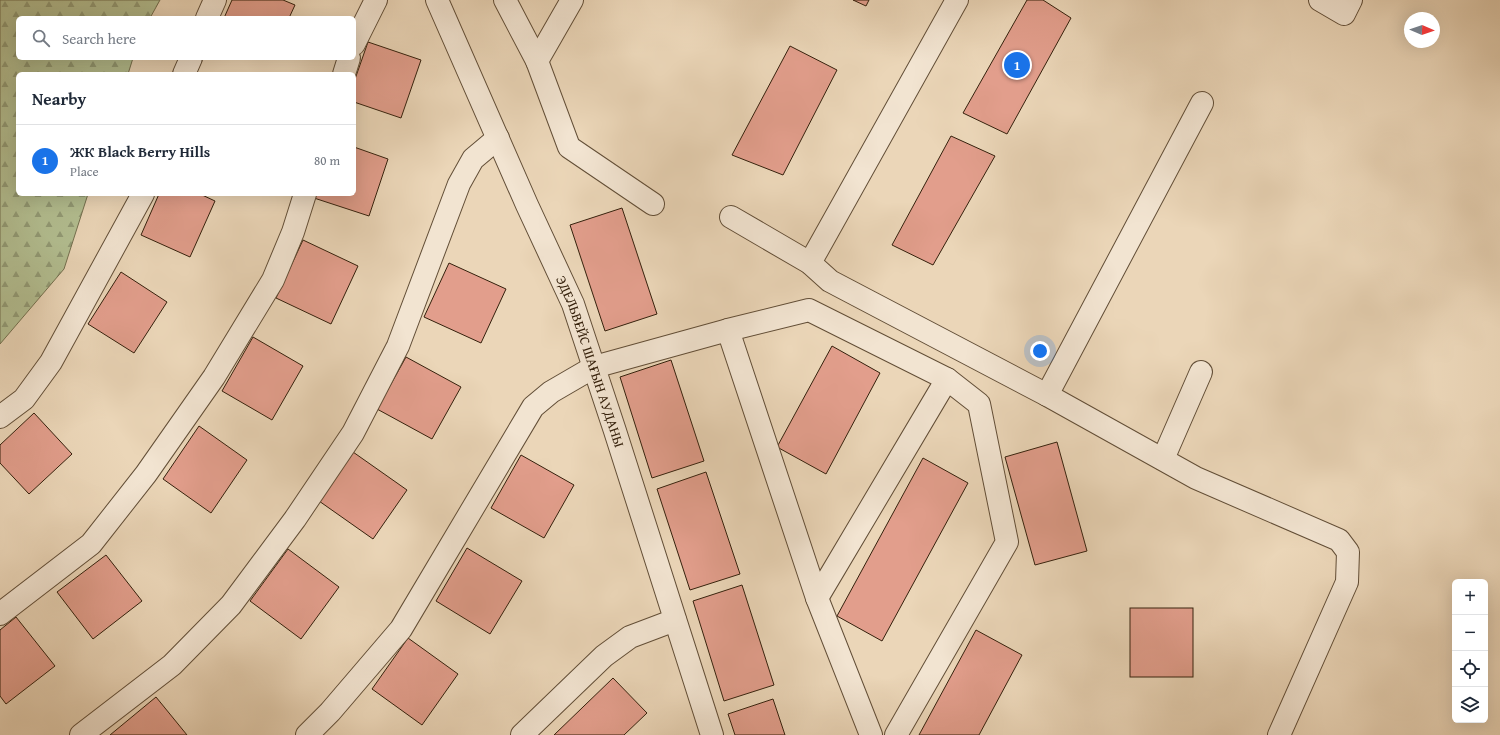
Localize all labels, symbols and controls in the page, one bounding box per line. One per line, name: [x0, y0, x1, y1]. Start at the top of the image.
north arrow: [1404, 12, 1440, 48]
search box: [16, 16, 356, 60]
icon: search: [30, 27, 52, 49]
text: Search here: [62, 28, 136, 49]
pin: 1: [1004, 50, 1030, 80]
text: Nearby: [32, 86, 86, 111]
text: ЖК Black Berry Hills: [70, 141, 210, 162]
text: 1: [42, 151, 48, 170]
text: 80 m: [314, 151, 340, 170]
text: Place: [70, 162, 99, 181]
street label: ЭДЕЛЬВЕЙС ШАҒЫН АУДАНЫ: [551, 272, 630, 450]
your location: [1030, 341, 1050, 361]
map controls: [1452, 579, 1488, 723]
button: +: [1452, 579, 1488, 615]
button: −: [1452, 615, 1488, 651]
button: locate: [1452, 651, 1488, 687]
button: layers: [1452, 687, 1488, 723]

